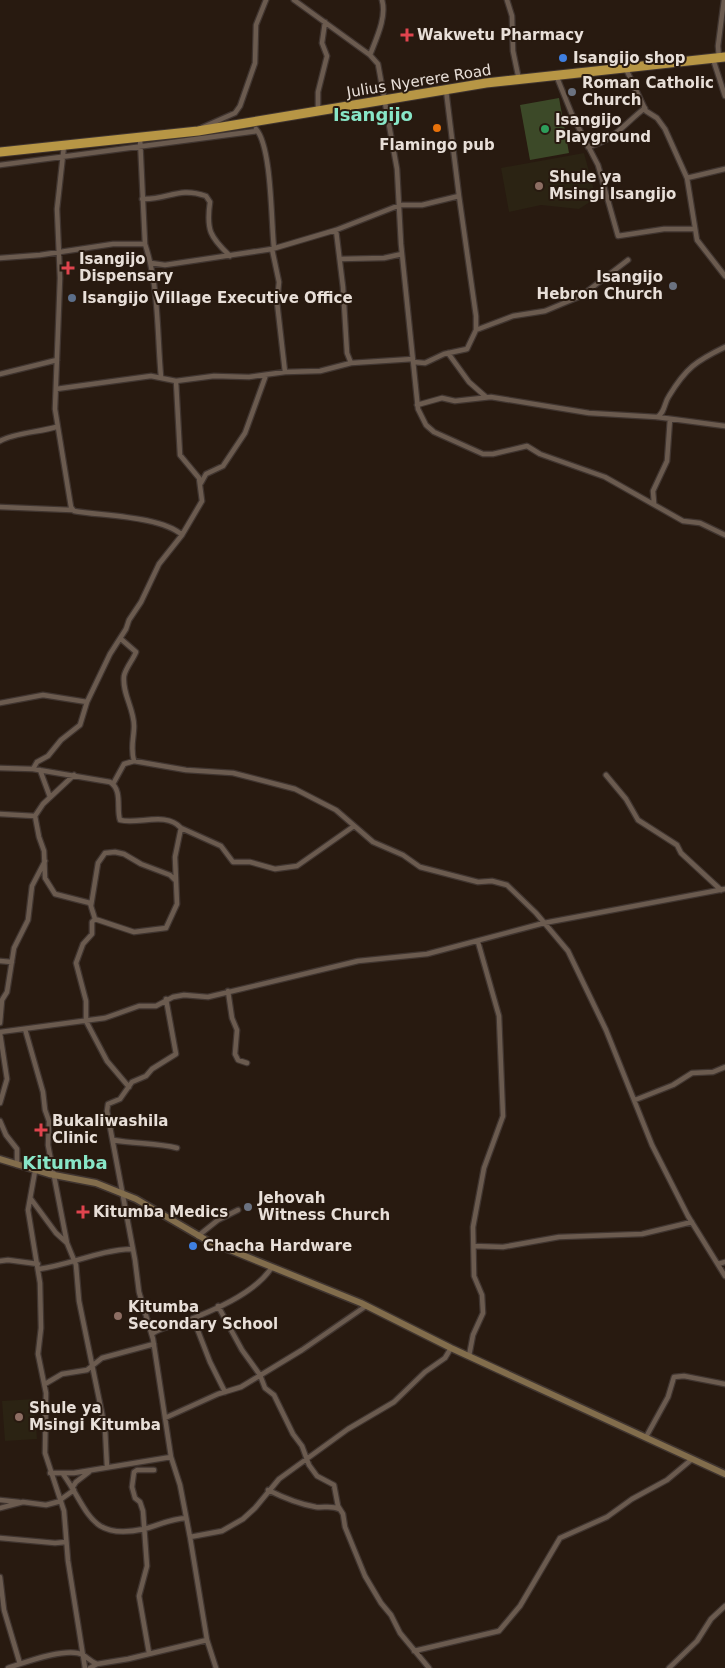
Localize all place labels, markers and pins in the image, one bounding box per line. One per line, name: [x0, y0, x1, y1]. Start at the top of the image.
place label: Wakwetu Pharmacy: [417, 26, 584, 44]
marker: Wakwetu Pharmacy: [401, 29, 413, 41]
place label: Isangijo shop: [573, 49, 686, 67]
marker: Isangijo shop: [557, 52, 569, 64]
place label: Roman Catholic Church: [582, 74, 714, 109]
marker: Roman Catholic Church: [566, 86, 578, 98]
place label: Isangijo Playground: [555, 111, 651, 146]
marker: Flamingo pub: [431, 122, 443, 134]
marker: Isangijo Playground: [539, 123, 551, 135]
place label: Flamingo pub: [379, 136, 495, 154]
place label: Shule ya Msingi Isangijo: [549, 168, 676, 203]
marker: Shule ya Msingi Isangijo: [533, 180, 545, 192]
place label: Isangijo Dispensary: [79, 250, 174, 285]
marker: Isangijo Dispensary: [61, 261, 75, 275]
place label: Isangijo Hebron Church: [537, 268, 663, 303]
marker: Isangijo Hebron Church: [667, 280, 679, 292]
place label: Isangijo Village Executive Office: [82, 289, 353, 307]
marker: Isangijo Village Executive Office: [66, 292, 78, 304]
place label: Bukaliwashila Clinic: [52, 1112, 168, 1147]
marker: Bukaliwashila Clinic: [34, 1123, 48, 1137]
place label: Jehovah Witness Church: [257, 1189, 390, 1224]
marker: Jehovah Witness Church: [242, 1201, 254, 1213]
place label: Kitumba Medics: [93, 1203, 228, 1221]
marker: Kitumba Medics: [77, 1206, 89, 1218]
place label: Chacha Hardware: [203, 1237, 352, 1255]
marker: Chacha Hardware: [187, 1240, 199, 1252]
place label: Kitumba Secondary School: [128, 1298, 278, 1333]
marker: Kitumba Secondary School: [112, 1310, 124, 1322]
place label: Shule ya Msingi Kitumba: [29, 1399, 161, 1434]
marker: Shule ya Msingi Kitumba: [13, 1411, 25, 1423]

